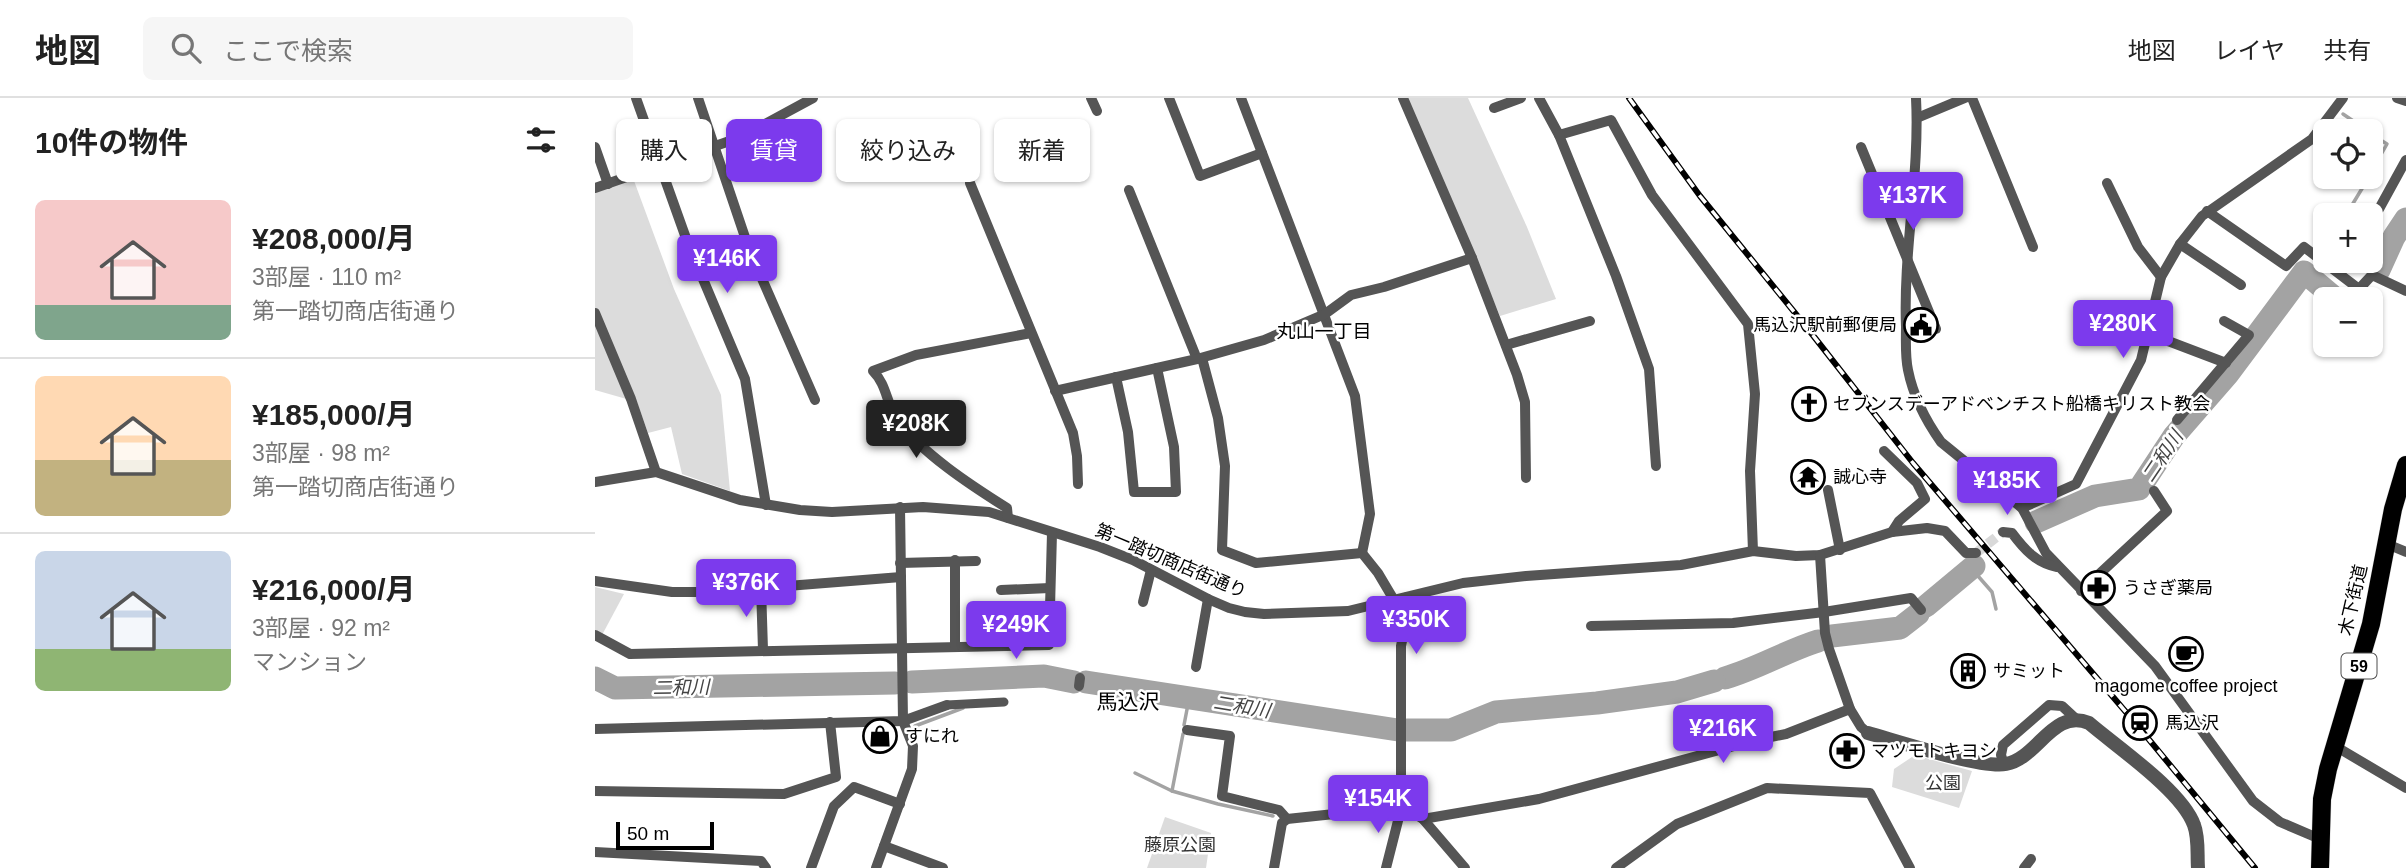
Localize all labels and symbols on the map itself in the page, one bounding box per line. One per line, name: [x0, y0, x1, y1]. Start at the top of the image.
pin: ¥137K: [1864, 172, 1962, 232]
pin: ¥146K: [678, 236, 776, 295]
pin: ¥280K: [2074, 300, 2172, 360]
public building icon: 馬込沢駅前郵便局: [1902, 306, 1940, 344]
place label: 馬込沢駅前郵便局: [1753, 315, 1897, 335]
district label: 丸山一丁目: [1276, 321, 1372, 342]
church icon: セブンスデーアドベンチスト船橋キリスト教会: [1790, 385, 1828, 423]
place label: セブンスデーアドベンチスト船橋キリスト教会: [1833, 394, 2210, 414]
pin: ¥208K: [867, 400, 965, 460]
water label: 二和川: [2138, 425, 2188, 486]
temple icon: 誠心寺: [1789, 458, 1827, 496]
pin: ¥185K: [1958, 458, 2056, 517]
place label: 誠心寺: [1833, 467, 1887, 487]
street label: 第一踏切商店街通り: [1093, 520, 1249, 602]
pin: ¥376K: [697, 560, 795, 619]
street label: 木下街道: [2335, 563, 2371, 637]
pharmacy icon: うさぎ薬局: [2079, 569, 2117, 607]
place label: うさぎ薬局: [2123, 578, 2213, 598]
pin: ¥350K: [1367, 596, 1465, 656]
pin: ¥249K: [967, 602, 1065, 661]
cafe icon: magome coffee project: [2167, 635, 2205, 673]
building icon: サミット: [1949, 652, 1987, 690]
road number: 59: [2341, 653, 2377, 678]
place label: サミット: [1993, 661, 2065, 681]
water label: 二和川: [652, 676, 712, 698]
place label: magome coffee project: [2095, 676, 2277, 696]
district label: 馬込沢: [1097, 690, 1160, 713]
water label: 二和川: [1212, 692, 1274, 722]
station icon: 馬込沢: [2121, 704, 2159, 742]
pin: ¥216K: [1674, 706, 1772, 765]
place label: 馬込沢: [2165, 713, 2219, 733]
shop icon: すにれ: [861, 717, 899, 755]
place label: すにれ: [905, 726, 959, 746]
pharmacy icon: マツモトキヨシ: [1828, 732, 1866, 770]
place label: マツモトキヨシ: [1871, 741, 1997, 761]
park label: 公園: [1925, 773, 1961, 793]
pin: ¥154K: [1329, 776, 1427, 835]
scale bar: [616, 819, 714, 851]
park label: 藤原公園: [1144, 835, 1216, 855]

